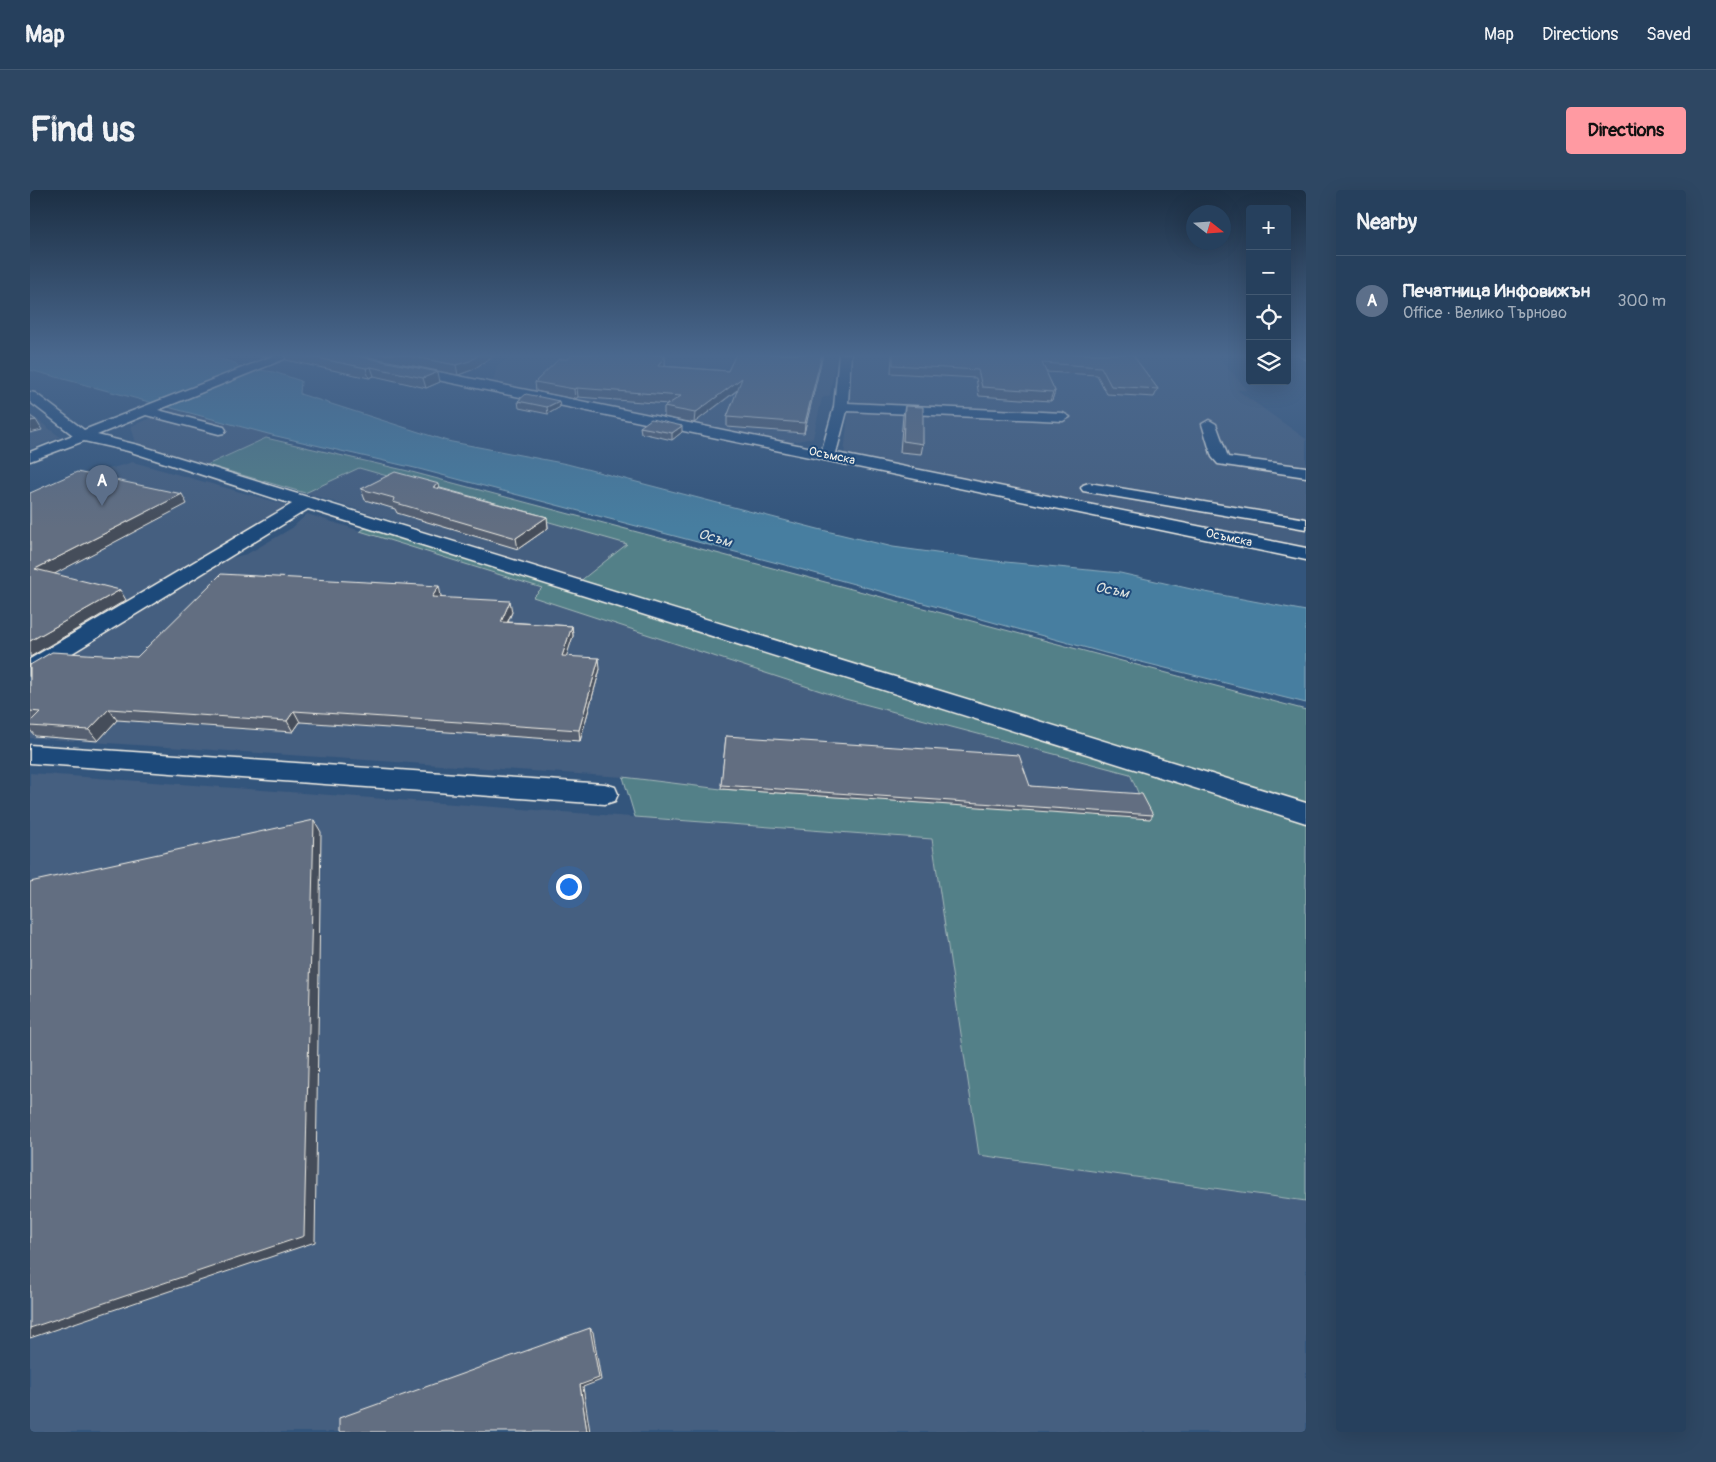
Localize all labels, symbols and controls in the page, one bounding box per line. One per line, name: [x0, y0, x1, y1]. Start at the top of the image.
text: Map: [25, 20, 65, 49]
text: Map: [1484, 23, 1514, 46]
text: Directions: [1542, 23, 1618, 46]
text: Saved: [1646, 23, 1691, 46]
button: Directions: [1566, 107, 1686, 154]
text: Find us: [30, 108, 135, 152]
north arrow: [1186, 205, 1231, 250]
map controls: [1246, 205, 1291, 385]
button: +: [1246, 205, 1291, 250]
text: Nearby: [1356, 209, 1417, 236]
button: −: [1246, 250, 1291, 295]
text: Печатница Инфовижън: [1403, 279, 1590, 303]
text: A: [1367, 291, 1377, 311]
text: 300 m: [1618, 291, 1666, 311]
button: locate: [1246, 295, 1291, 340]
text: Office · Велико Търново: [1403, 303, 1567, 323]
button: layers: [1246, 340, 1291, 385]
street label: Осъмска: [807, 444, 857, 468]
pin: A: [86, 465, 118, 506]
water label: Осъм: [696, 525, 735, 551]
street label: Осъмска: [1204, 526, 1254, 550]
water label: Осъм: [1094, 578, 1132, 602]
your location: [556, 874, 582, 900]

